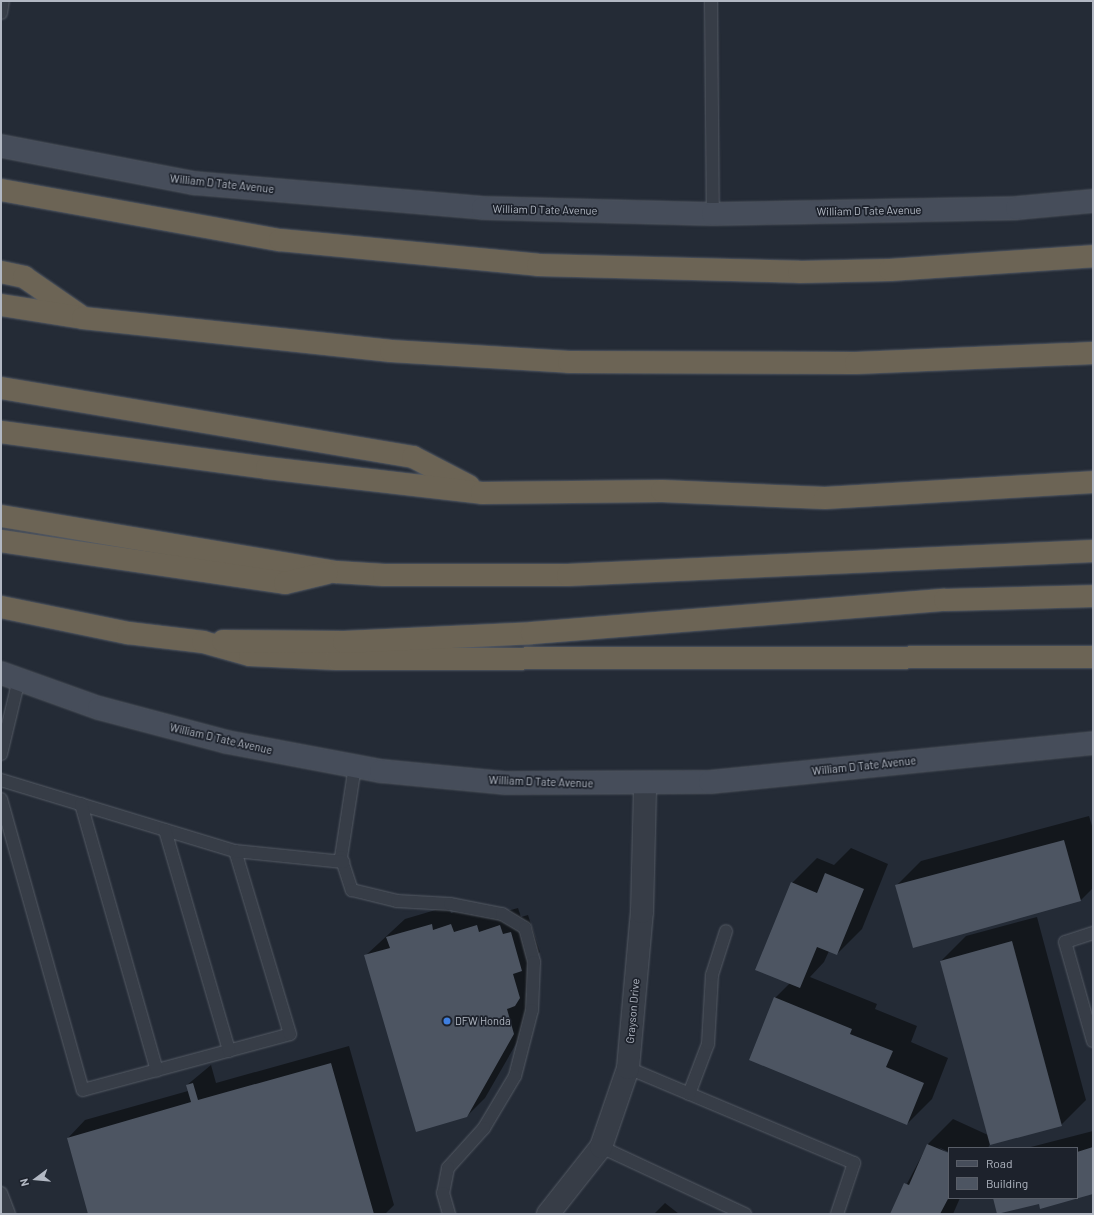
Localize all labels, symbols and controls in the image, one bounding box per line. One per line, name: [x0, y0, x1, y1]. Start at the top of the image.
street label: William D Tate Avenue: [169, 172, 275, 196]
street label: William D Tate Avenue: [493, 202, 597, 218]
street label: William D Tate Avenue: [817, 203, 921, 219]
street label: William D Tate Avenue: [168, 721, 274, 757]
street label: William D Tate Avenue: [811, 754, 917, 778]
street label: William D Tate Avenue: [488, 774, 594, 790]
street label: Grayson Drive: [624, 978, 642, 1044]
place label: DFW Honda: [455, 1014, 511, 1028]
marker: DFW Honda: [442, 1016, 452, 1026]
legend: [948, 1147, 1078, 1199]
text: Road: [986, 1156, 1013, 1170]
north arrow: [16, 1159, 56, 1199]
text: Building: [986, 1176, 1028, 1190]
text: N: [17, 1177, 31, 1188]

